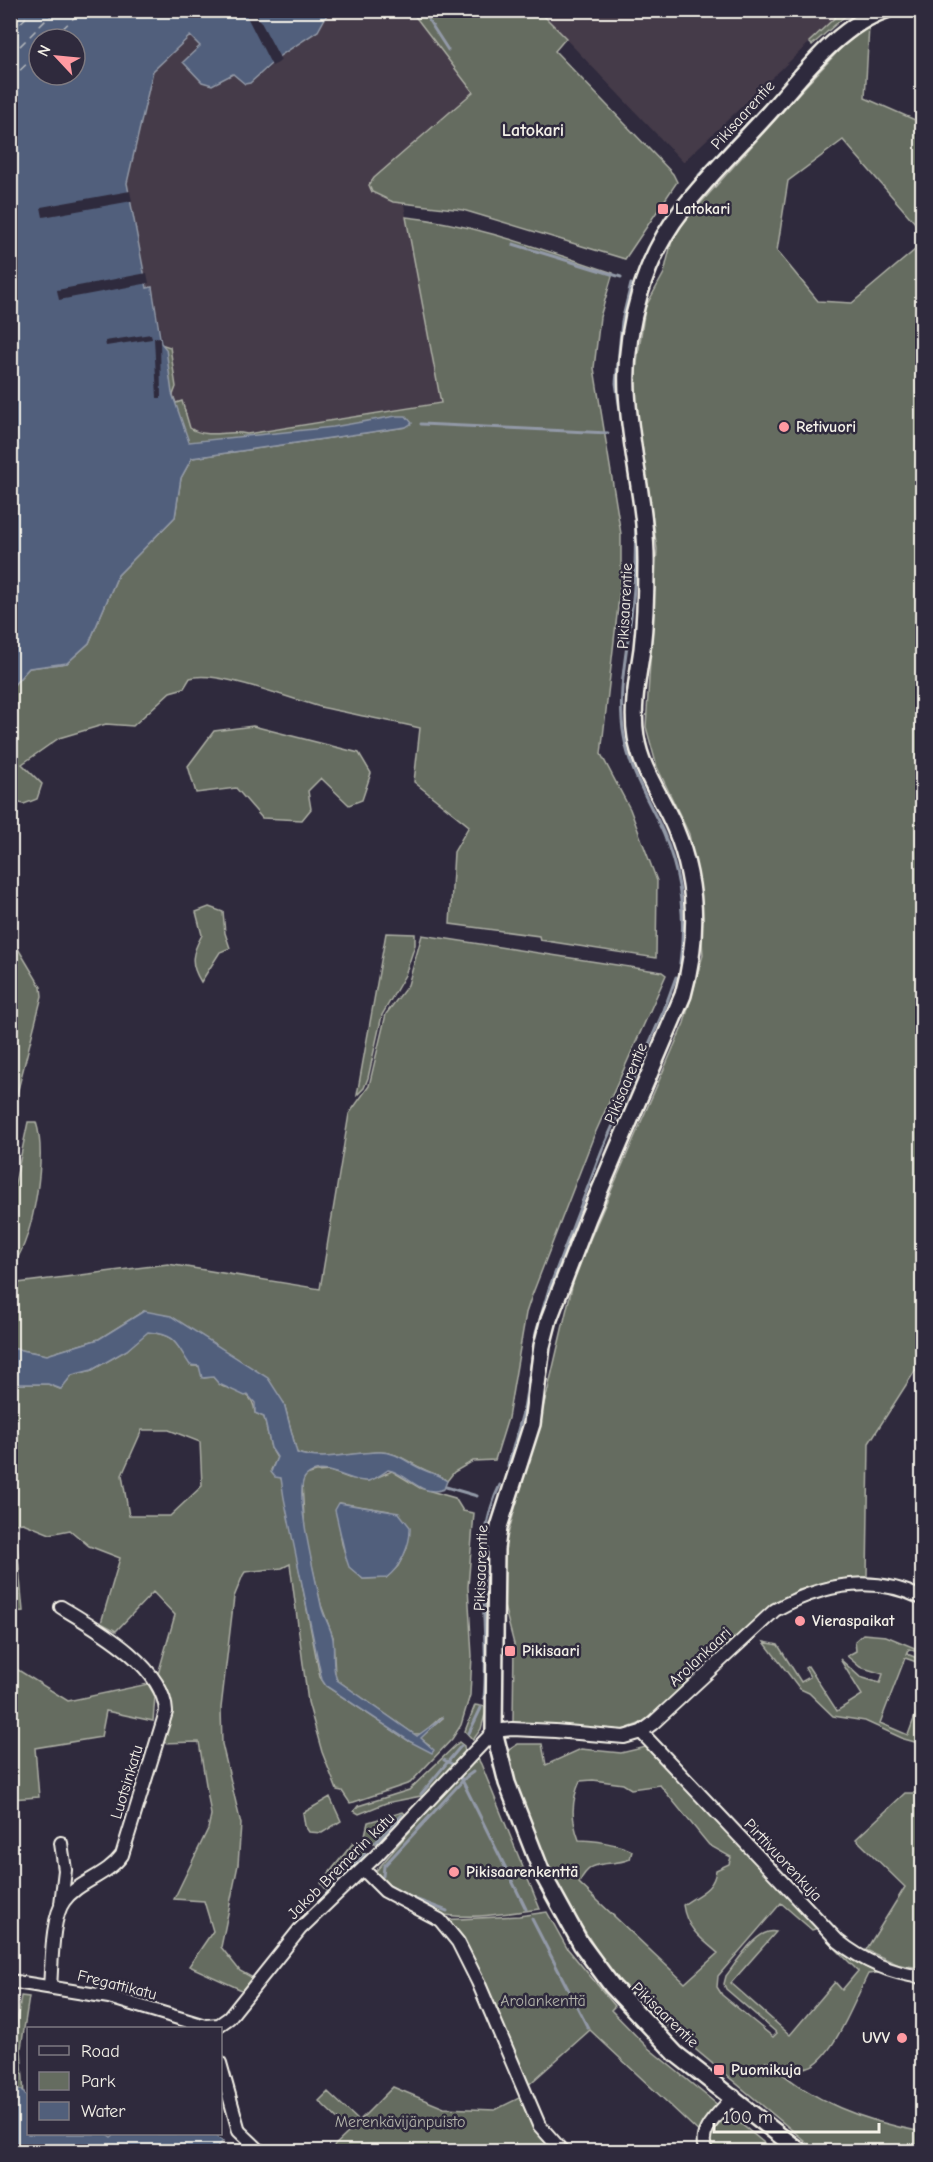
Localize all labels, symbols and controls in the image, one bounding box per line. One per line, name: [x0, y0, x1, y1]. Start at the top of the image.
north arrow: [27, 27, 87, 87]
text: N: [34, 42, 55, 59]
street label: Pikisaarentie: [707, 77, 779, 153]
district label: Latokari: [502, 120, 564, 141]
place label: Latokari: [675, 200, 731, 218]
marker: Latokari: [656, 202, 670, 216]
place label: Retivuori: [796, 418, 856, 436]
marker: Retivuori: [777, 420, 791, 434]
street label: Pikisaarentie: [614, 562, 636, 650]
street label: Pikisaarentie: [601, 1040, 651, 1126]
street label: Pikisaarentie: [471, 1525, 491, 1611]
place label: Vieraspaikat: [812, 1612, 895, 1630]
marker: Vieraspaikat: [793, 1614, 807, 1628]
street label: Arolankaari: [665, 1624, 735, 1690]
place label: Pikisaari: [522, 1642, 580, 1660]
marker: Pikisaari: [503, 1644, 517, 1658]
street label: Luotsinkatu: [107, 1743, 147, 1821]
street label: Jakob Bremerin katu: [284, 1809, 398, 1923]
street label: Pirttivuorenkuja: [740, 1815, 826, 1905]
place label: Pikisaarenkenttä: [466, 1863, 578, 1881]
marker: Pikisaarenkenttä: [447, 1865, 461, 1879]
street label: Fregattikatu: [75, 1966, 159, 2004]
street label: Pikisaarentie: [628, 1979, 702, 2051]
park label: Arolankenttä: [500, 1992, 586, 2010]
legend: [27, 2027, 222, 2135]
place label: UVV: [862, 2029, 890, 2047]
marker: UVV: [895, 2031, 909, 2045]
text: Road: [81, 2041, 120, 2062]
place label: Puomikuja: [731, 2061, 801, 2079]
marker: Puomikuja: [712, 2063, 726, 2077]
text: Park: [81, 2071, 116, 2092]
scale bar: [714, 2096, 879, 2134]
text: Water: [81, 2101, 126, 2122]
text: 100 m: [723, 2107, 773, 2128]
park label: Merenkävijänpuisto: [335, 2113, 465, 2131]

